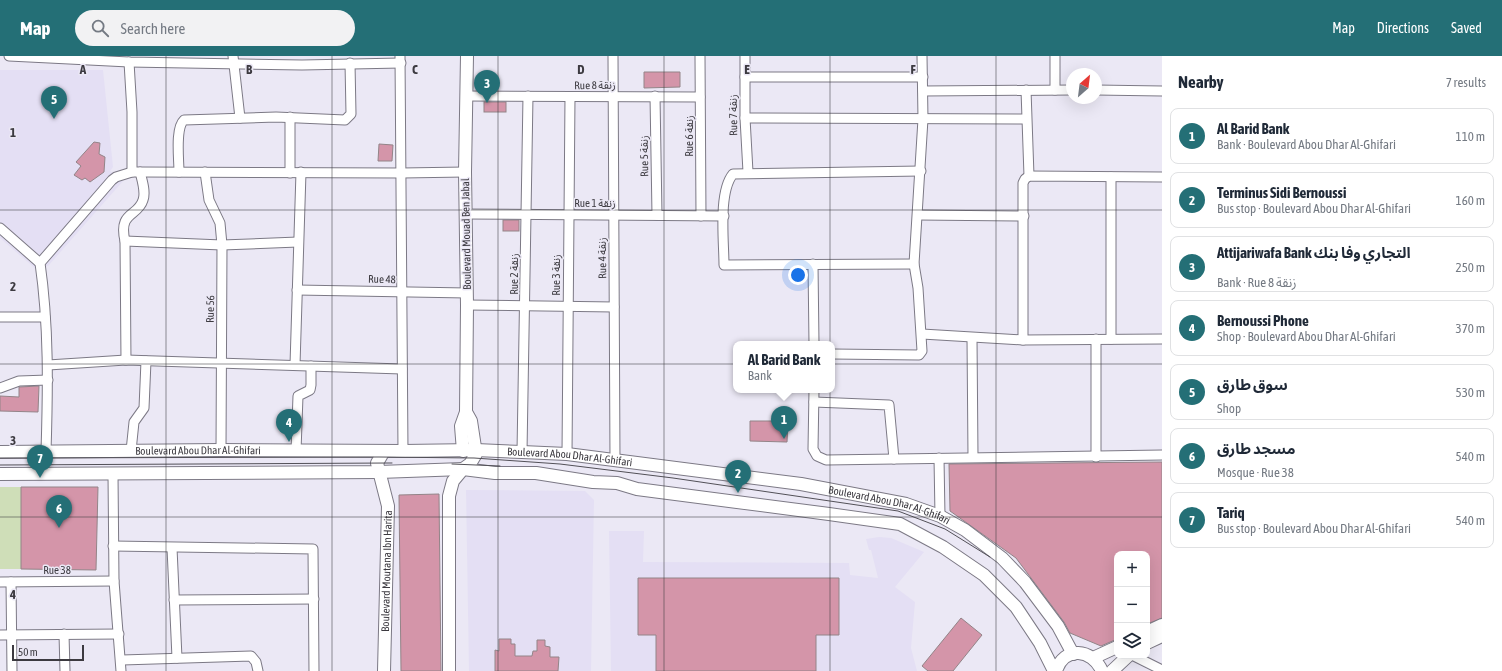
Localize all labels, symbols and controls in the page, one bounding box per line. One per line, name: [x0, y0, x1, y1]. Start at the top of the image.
search box: [75, 10, 355, 46]
text: Map: [20, 17, 51, 39]
icon: search: [89, 17, 111, 39]
text: Search here: [121, 20, 185, 37]
text: Map: [1332, 20, 1355, 36]
text: Directions: [1377, 20, 1429, 36]
text: Saved: [1451, 20, 1482, 36]
text: A: [79, 62, 87, 77]
text: B: [246, 62, 253, 77]
text: C: [412, 62, 418, 77]
text: D: [577, 62, 585, 77]
text: E: [744, 62, 750, 77]
text: F: [910, 62, 916, 77]
north arrow: [1066, 68, 1102, 104]
pin: 3: [474, 70, 500, 103]
text: Nearby: [1178, 72, 1224, 92]
text: 7 results: [1446, 75, 1486, 90]
street label: Rue 8 زنقة: [574, 79, 616, 92]
pin: 5: [41, 86, 67, 119]
street label: Rue 7 زنقة: [727, 94, 740, 136]
street label: Rue 6 زنقة: [683, 115, 696, 157]
text: Al Barid Bank: [1217, 120, 1289, 137]
text: 1: [10, 125, 16, 140]
text: 1: [1189, 129, 1195, 144]
text: 110 m: [1456, 129, 1485, 144]
street label: Rue 5 زنقة: [638, 135, 651, 177]
text: Bank · Boulevard Abou Dhar Al-Ghifari: [1217, 137, 1396, 152]
street label: Boulevard Mouad Ben Jabal: [459, 178, 473, 290]
text: Terminus Sidi Bernoussi: [1217, 184, 1346, 201]
text: 2: [1189, 193, 1195, 208]
text: 160 m: [1456, 193, 1485, 208]
street label: Rue 1 زنقة: [574, 197, 616, 210]
text: Bus stop · Boulevard Abou Dhar Al-Ghifari: [1217, 201, 1411, 216]
street label: Rue 4 زنقة: [596, 237, 609, 279]
text: Attijariwafa Bank التجاري وفا بنك: [1217, 244, 1411, 261]
street label: Rue 2 زنقة: [508, 253, 521, 295]
street label: Rue 3 زنقة: [550, 254, 563, 296]
text: 3: [1189, 260, 1195, 275]
text: 250 m: [1456, 260, 1485, 275]
your location: [788, 265, 808, 285]
street label: Rue 48: [368, 273, 396, 285]
text: Bank · Rue 8 زنقة: [1217, 275, 1297, 290]
text: 2: [10, 279, 16, 294]
street label: Rue 56: [204, 295, 216, 323]
text: Bernoussi Phone: [1217, 312, 1309, 329]
text: 4: [1189, 321, 1195, 336]
text: 370 m: [1456, 321, 1485, 336]
text: Shop · Boulevard Abou Dhar Al-Ghifari: [1217, 329, 1396, 344]
popup: [733, 341, 835, 393]
text: Al Barid Bank: [748, 351, 820, 368]
text: Bank: [748, 368, 772, 383]
text: سوق طارق: [1217, 376, 1288, 393]
text: 5: [1189, 385, 1195, 400]
text: 530 m: [1456, 385, 1485, 400]
text: Shop: [1217, 401, 1241, 416]
pin: 1: [771, 406, 797, 439]
pin: 4: [276, 409, 302, 442]
text: 3: [10, 433, 16, 448]
text: مسجد طارق: [1217, 440, 1295, 457]
street label: Boulevard Abou Dhar Al-Ghifari: [135, 444, 261, 457]
pin: 7: [27, 445, 53, 478]
street label: Boulevard Abou Dhar Al-Ghifari: [507, 445, 633, 468]
text: 6: [1189, 449, 1195, 464]
text: 540 m: [1456, 449, 1485, 464]
pin: 2: [725, 460, 751, 493]
text: Mosque · Rue 38: [1217, 465, 1294, 480]
street label: Boulevard Abou Dhar Al-Ghifari: [827, 483, 952, 527]
pin: 6: [46, 495, 72, 528]
text: Tariq: [1217, 504, 1245, 521]
street label: Boulevard Moutana Ibn Harita: [379, 510, 394, 632]
text: 7: [1189, 513, 1195, 528]
text: 540 m: [1456, 513, 1485, 528]
text: Bus stop · Boulevard Abou Dhar Al-Ghifari: [1217, 521, 1411, 536]
map controls: [1114, 551, 1150, 659]
button: +: [1114, 551, 1150, 587]
street label: Rue 38: [43, 564, 71, 576]
text: 4: [9, 587, 16, 602]
button: −: [1114, 587, 1150, 623]
button: layers: [1114, 623, 1150, 659]
scale bar: [12, 643, 84, 662]
text: 50 m: [18, 646, 38, 658]

